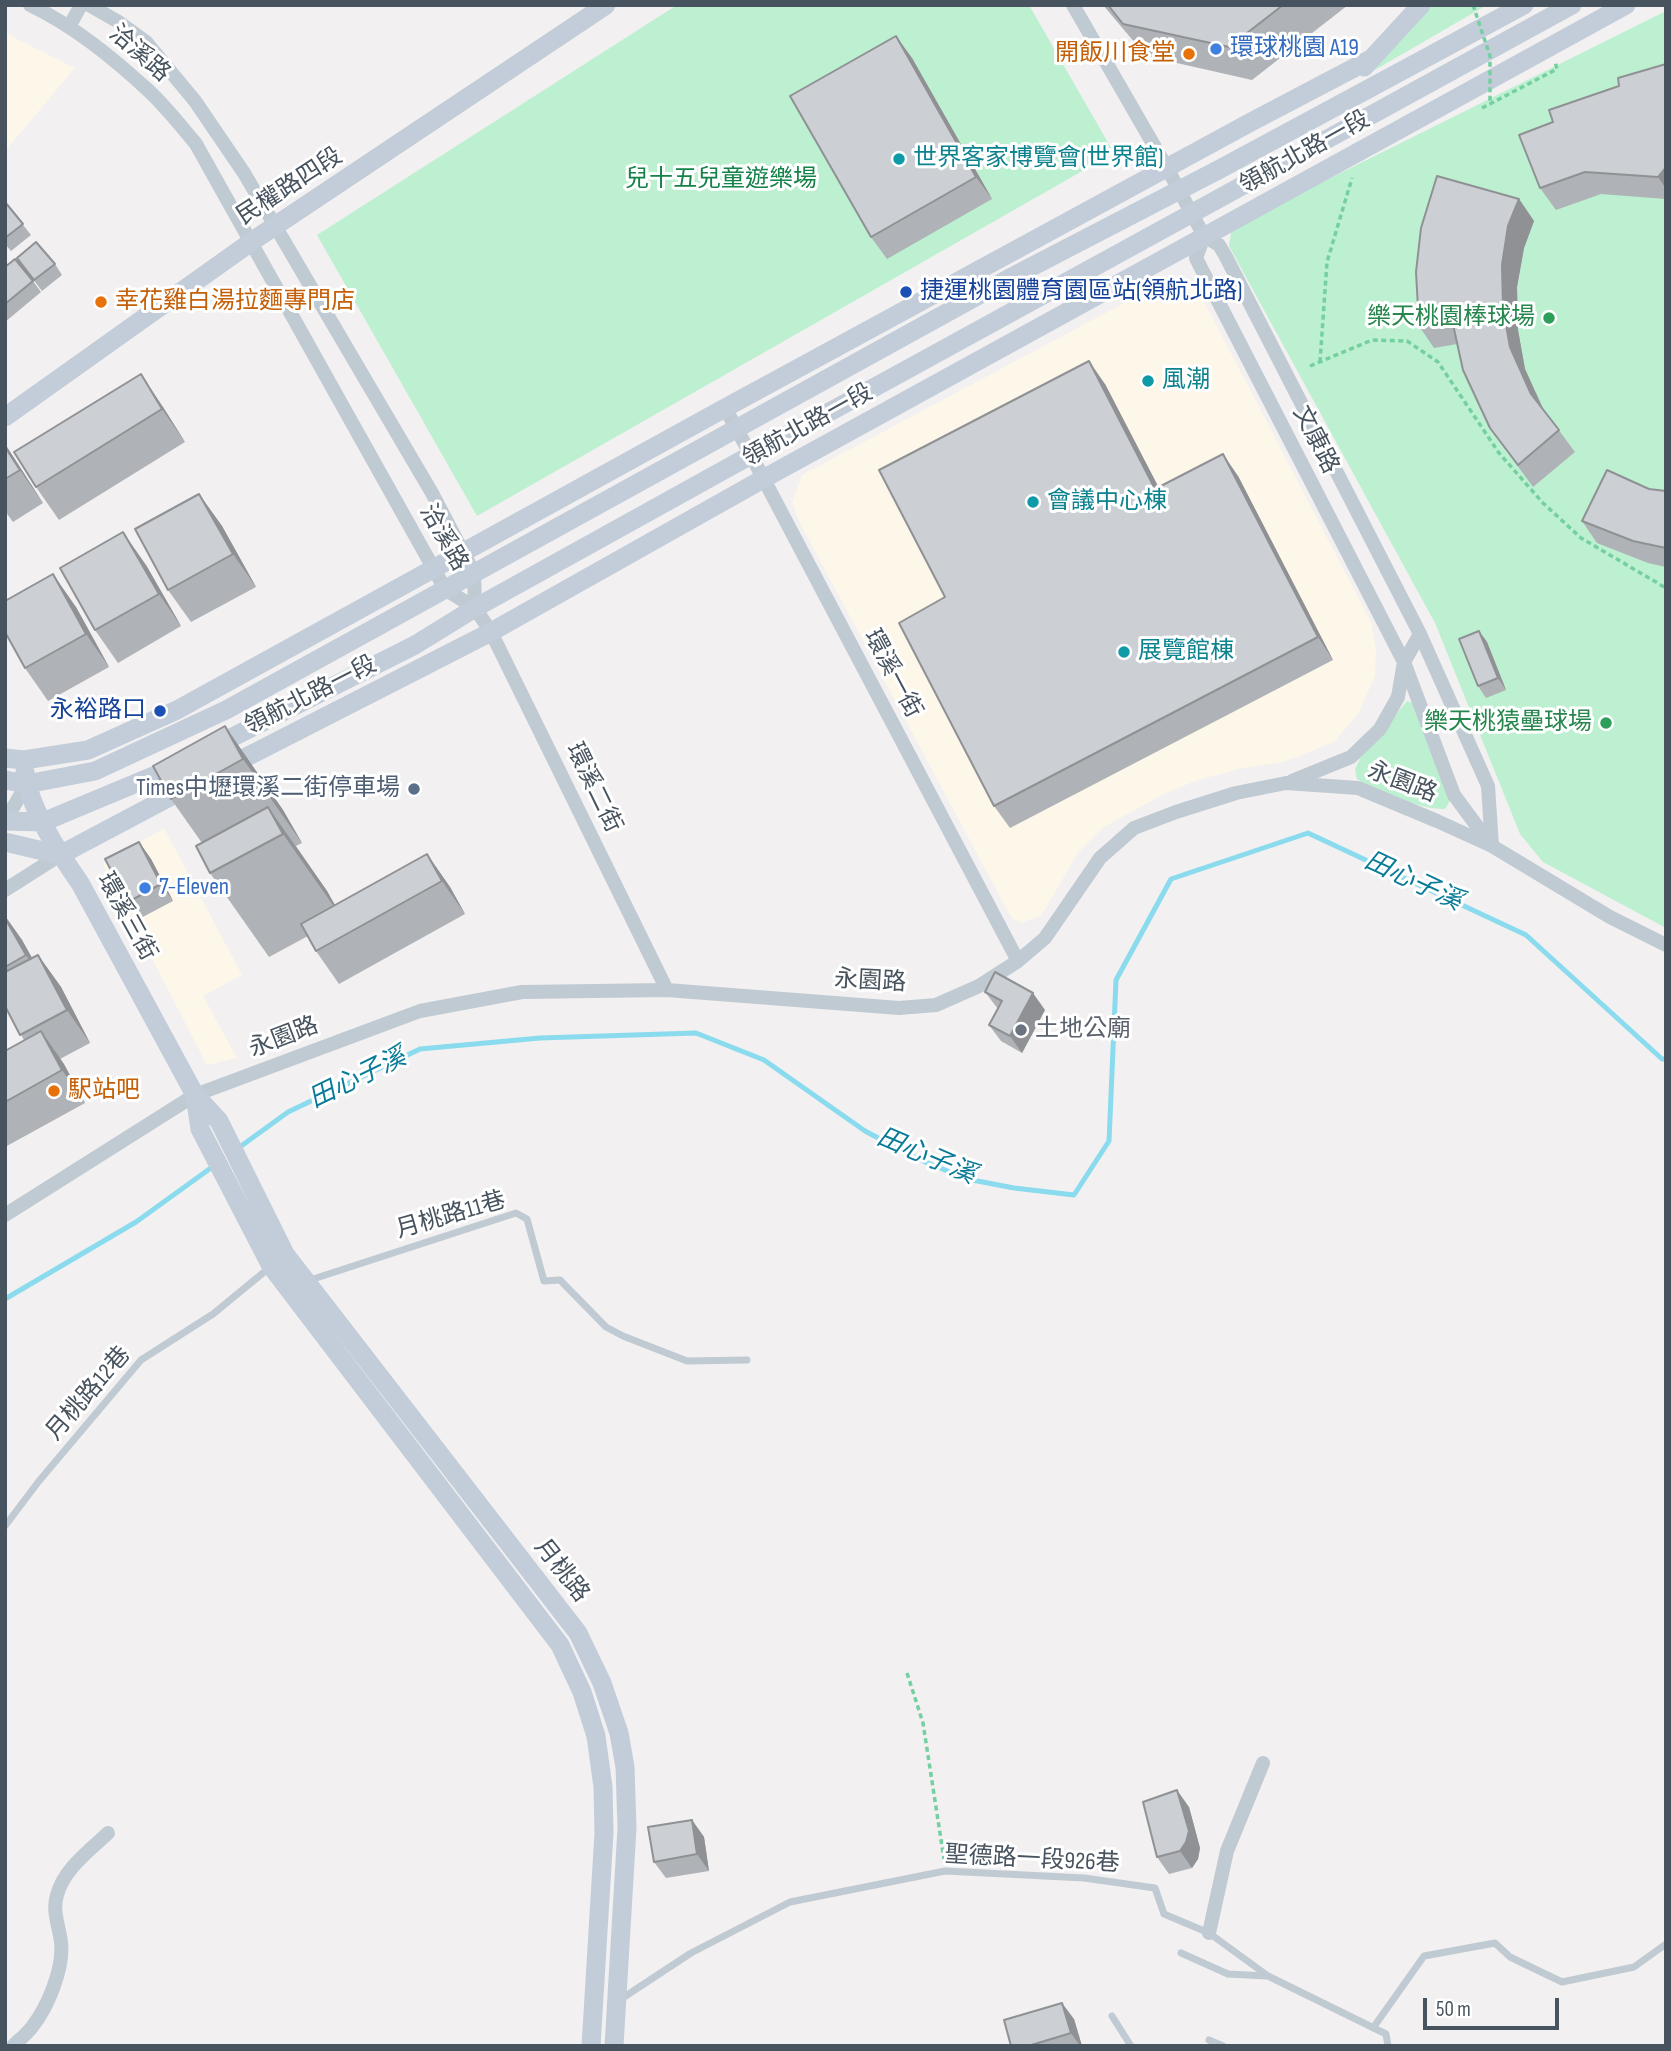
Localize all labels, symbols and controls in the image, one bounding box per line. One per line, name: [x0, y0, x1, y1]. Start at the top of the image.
street label: 洽溪路: [102, 20, 176, 88]
place label: 環球桃園 A19: [1230, 35, 1359, 63]
place label: 開飯川食堂: [1055, 40, 1175, 68]
marker: 環球桃園 A19: [1208, 41, 1224, 57]
marker: 開飯川食堂: [1181, 46, 1197, 62]
street label: 領航北路一段: [1235, 105, 1375, 201]
street label: 民權路四段: [232, 142, 348, 232]
place label: 世界客家博覽會(世界館): [913, 145, 1163, 173]
marker: 世界客家博覽會(世界館): [891, 151, 907, 167]
park label: 兒十五兒童遊樂場: [625, 166, 817, 194]
place label: 捷運桃園體育園區站(領航北路): [920, 278, 1242, 306]
marker: 捷運桃園體育園區站(領航北路): [898, 284, 914, 300]
place label: 幸花雞白湯拉麵專門店: [115, 288, 355, 316]
marker: 幸花雞白湯拉麵專門店: [93, 294, 109, 310]
place label: 樂天桃園棒球場: [1367, 304, 1535, 332]
marker: 樂天桃園棒球場: [1541, 310, 1557, 326]
place label: 風潮: [1162, 367, 1210, 395]
marker: 風潮: [1140, 373, 1156, 389]
street label: 領航北路一段: [738, 378, 878, 474]
street label: 文康路: [1286, 401, 1344, 479]
place label: 會議中心棟: [1047, 488, 1167, 516]
marker: 會議中心棟: [1025, 494, 1041, 510]
street label: 洽溪路: [413, 500, 473, 576]
street label: 環溪一街: [857, 625, 927, 723]
place label: 展覽館棟: [1138, 638, 1234, 666]
marker: 展覽館棟: [1116, 644, 1132, 660]
street label: 領航北路一段: [240, 650, 382, 742]
place label: 永裕路口: [50, 697, 146, 725]
marker: 永裕路口: [152, 703, 168, 719]
place label: 樂天桃猿壘球場: [1424, 709, 1592, 737]
marker: 樂天桃猿壘球場: [1598, 715, 1614, 731]
street label: 環溪二街: [559, 739, 627, 837]
street label: 永園路: [1363, 757, 1441, 809]
place label: Times中壢環溪二街停車場: [136, 775, 400, 803]
marker: Times中壢環溪二街停車場: [406, 781, 422, 797]
water label: 田心子溪: [1359, 846, 1467, 918]
street label: 環溪三街: [90, 868, 162, 966]
place label: 7-Eleven: [159, 874, 229, 902]
marker: 7-Eleven: [137, 880, 153, 896]
street label: 永園路: [833, 966, 907, 998]
street label: 永園路: [245, 1012, 323, 1064]
place label: 土地公廟: [1035, 1016, 1131, 1044]
marker: 土地公廟: [1013, 1022, 1029, 1038]
water label: 田心子溪: [304, 1042, 412, 1116]
place label: 駅站吧: [68, 1077, 140, 1105]
marker: 駅站吧: [46, 1083, 62, 1099]
water label: 田心子溪: [872, 1122, 980, 1192]
street label: 月桃路11巷: [393, 1187, 509, 1245]
street label: 月桃路12巷: [41, 1341, 137, 1447]
street label: 月桃路: [527, 1534, 595, 1608]
street label: 聖德路一段926巷: [944, 1841, 1120, 1879]
scale bar: [1426, 1984, 1562, 2028]
text: 50 m: [1436, 1997, 1471, 2022]

